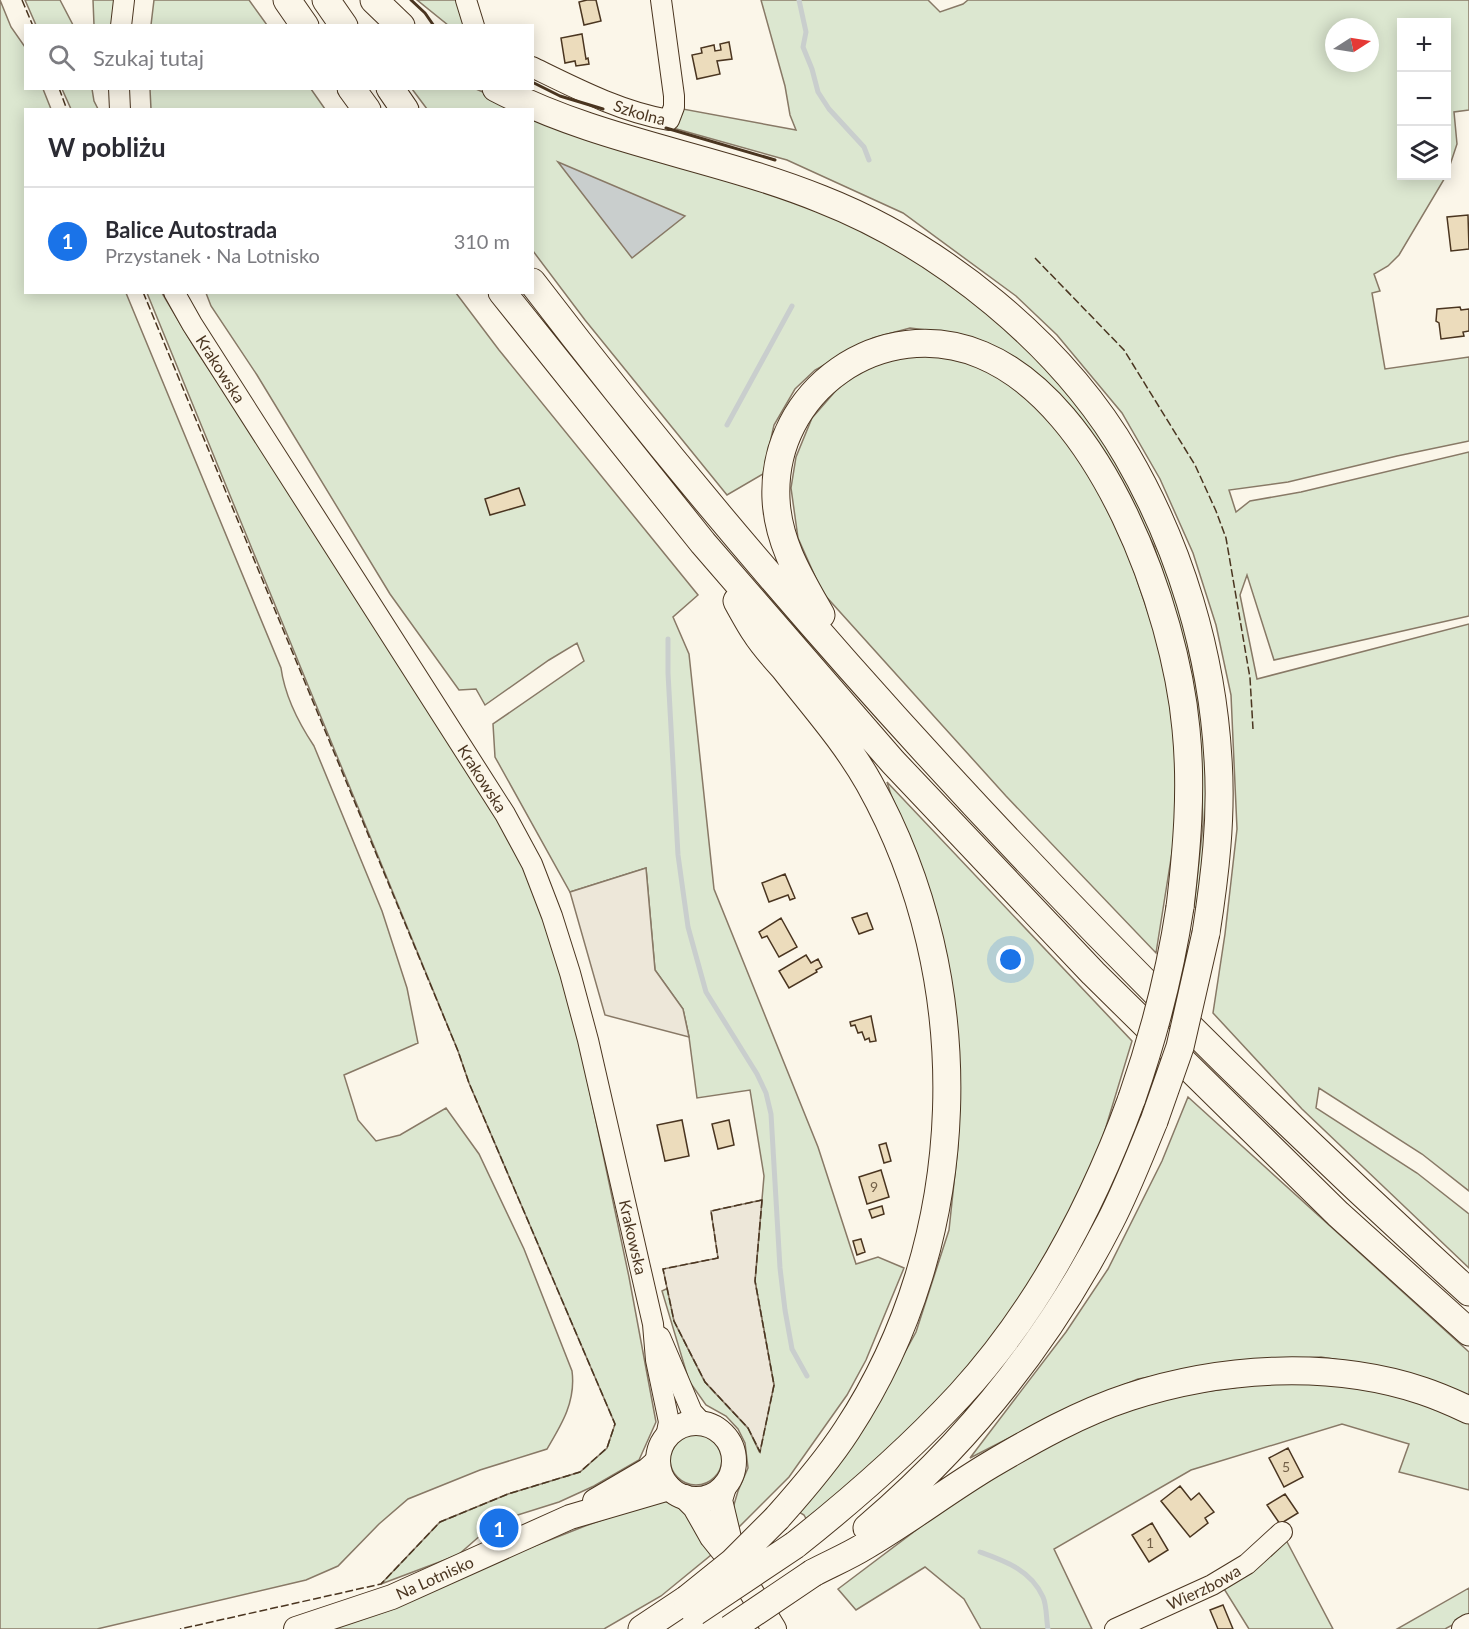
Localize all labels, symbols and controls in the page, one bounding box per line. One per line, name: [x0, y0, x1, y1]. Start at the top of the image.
north arrow: [1325, 18, 1379, 72]
map controls: [1397, 18, 1451, 180]
button: +: [1397, 18, 1451, 72]
search box: [24, 24, 534, 90]
icon: search: [45, 41, 78, 74]
text: Szukaj tutaj: [93, 44, 204, 71]
button: −: [1397, 72, 1451, 126]
street label: Szkolna: [611, 95, 667, 128]
button: layers: [1397, 126, 1451, 180]
text: W pobliżu: [48, 131, 166, 163]
text: Balice Autostrada: [105, 216, 277, 243]
text: 1: [62, 229, 73, 253]
text: 310 m: [454, 229, 510, 253]
text: Przystanek · Na Lotnisko: [105, 243, 320, 267]
street label: Krakowska: [193, 331, 250, 406]
street label: Krakowska: [454, 741, 511, 816]
your location: [996, 945, 1025, 974]
house number: 9: [870, 1178, 878, 1195]
street label: Krakowska: [616, 1198, 651, 1276]
house number: 5: [1282, 1458, 1290, 1475]
pin: 1: [480, 1506, 518, 1550]
house number: 1: [1146, 1534, 1154, 1551]
street label: Na Lotnisko: [393, 1552, 476, 1603]
street label: Wierzbowa: [1164, 1560, 1244, 1613]

